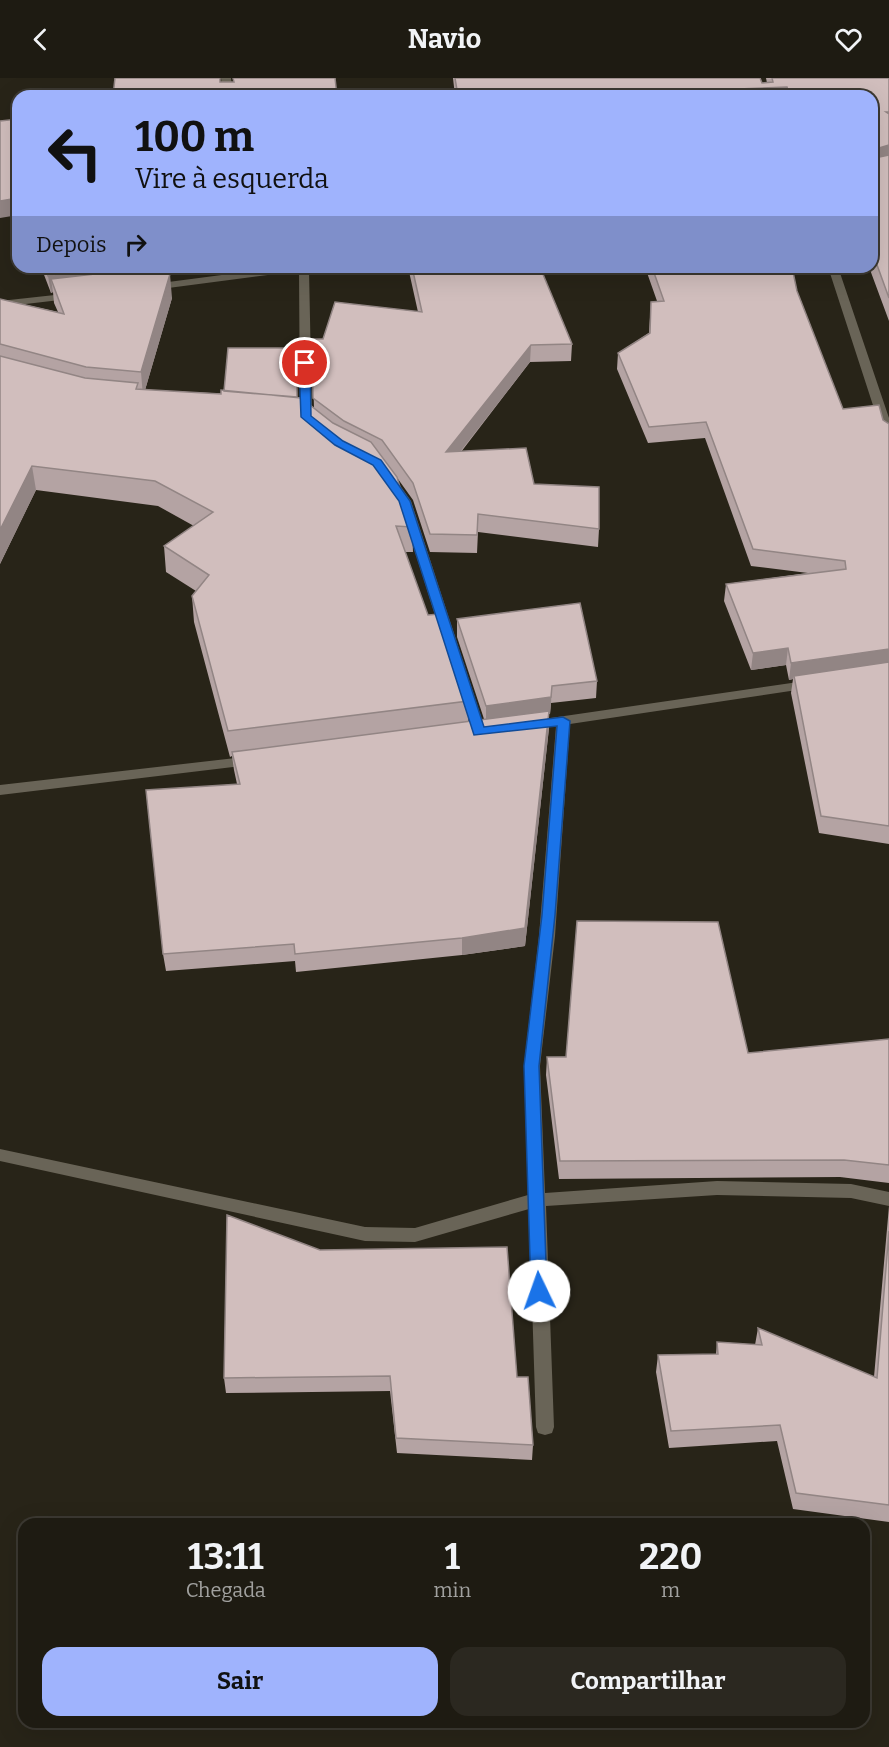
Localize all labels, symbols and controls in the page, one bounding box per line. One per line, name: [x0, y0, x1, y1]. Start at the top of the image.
icon: back: [24, 23, 57, 56]
text: Navio: [408, 23, 481, 55]
icon: heart: [832, 23, 865, 56]
text: 100 m: [135, 112, 254, 162]
icon: left: [36, 114, 114, 192]
text: Vire à esquerda: [135, 163, 329, 195]
icon: right: [119, 228, 152, 261]
text: Depois: [36, 231, 107, 258]
pin: [279, 337, 330, 388]
icon: arrive: [288, 346, 321, 379]
position arrow: [507, 1259, 571, 1323]
text: 13:11: [188, 1535, 264, 1579]
text: 1: [445, 1535, 460, 1579]
text: 220: [639, 1535, 702, 1579]
text: Chegada: [186, 1578, 266, 1602]
text: min: [434, 1578, 471, 1602]
text: m: [661, 1578, 680, 1602]
button: Sair: [42, 1647, 438, 1716]
button: Compartilhar: [450, 1647, 846, 1716]

